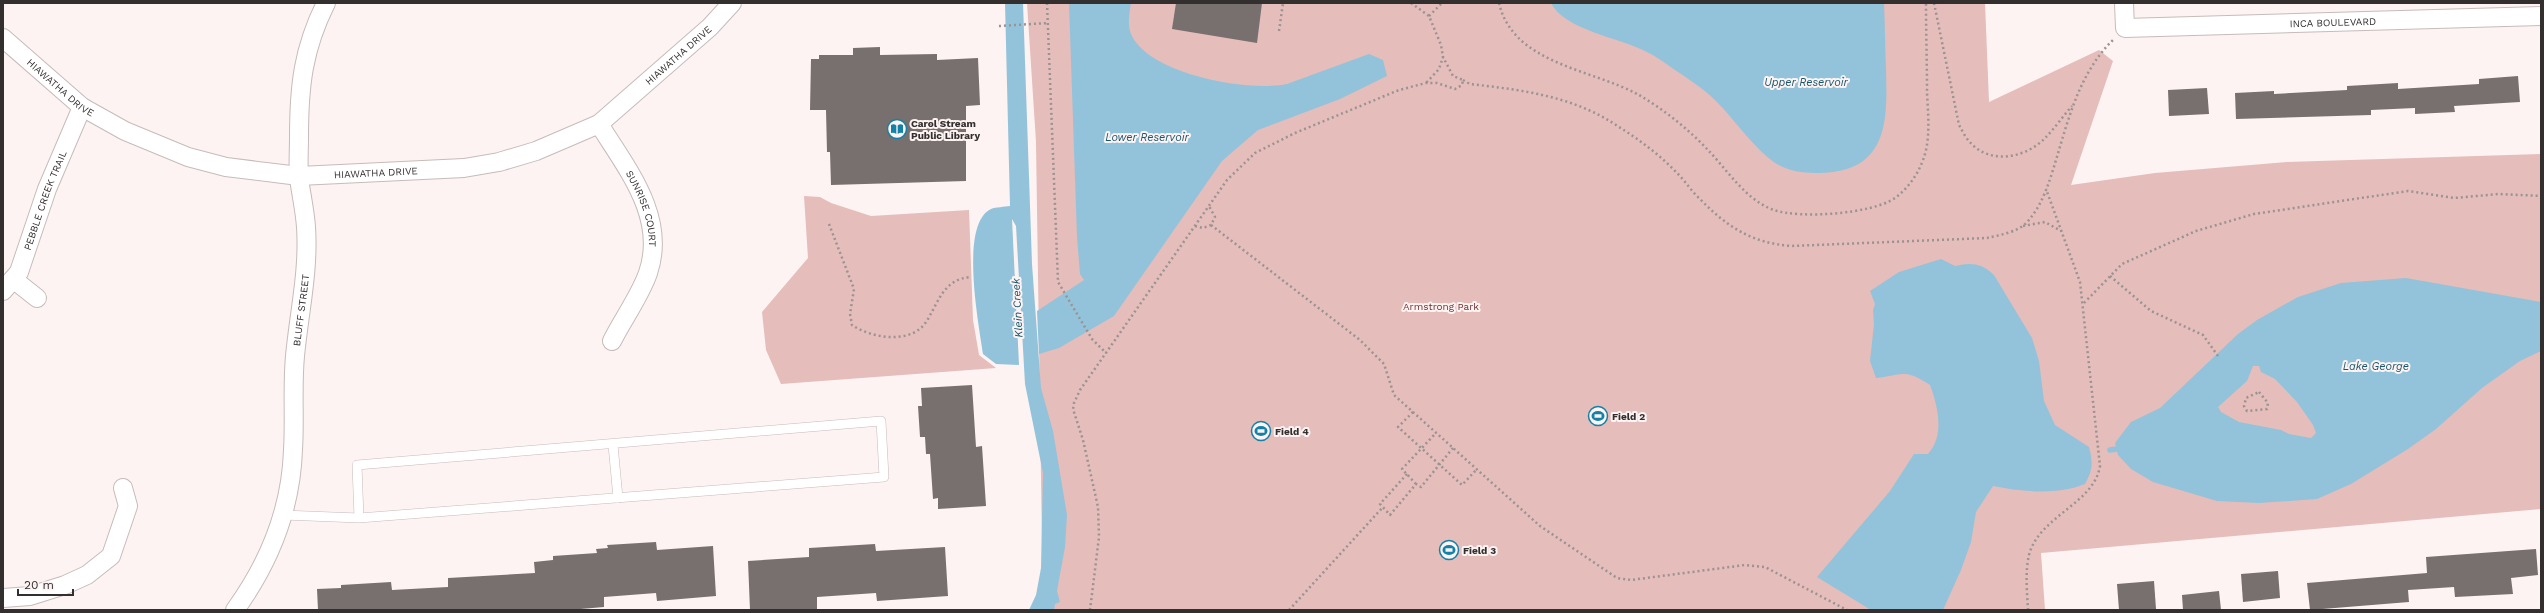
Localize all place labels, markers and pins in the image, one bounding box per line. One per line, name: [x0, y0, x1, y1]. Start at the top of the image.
library icon: Carol Stream Public Library: [886, 118, 908, 140]
place label: Carol Stream Public Library: [911, 118, 980, 141]
sports icon: Field 2: [1587, 405, 1609, 427]
place label: Field 2: [1612, 411, 1645, 422]
sports icon: Field 4: [1250, 420, 1272, 442]
place label: Field 4: [1275, 426, 1309, 437]
sports icon: Field 3: [1438, 539, 1460, 561]
place label: Field 3: [1463, 545, 1496, 556]

